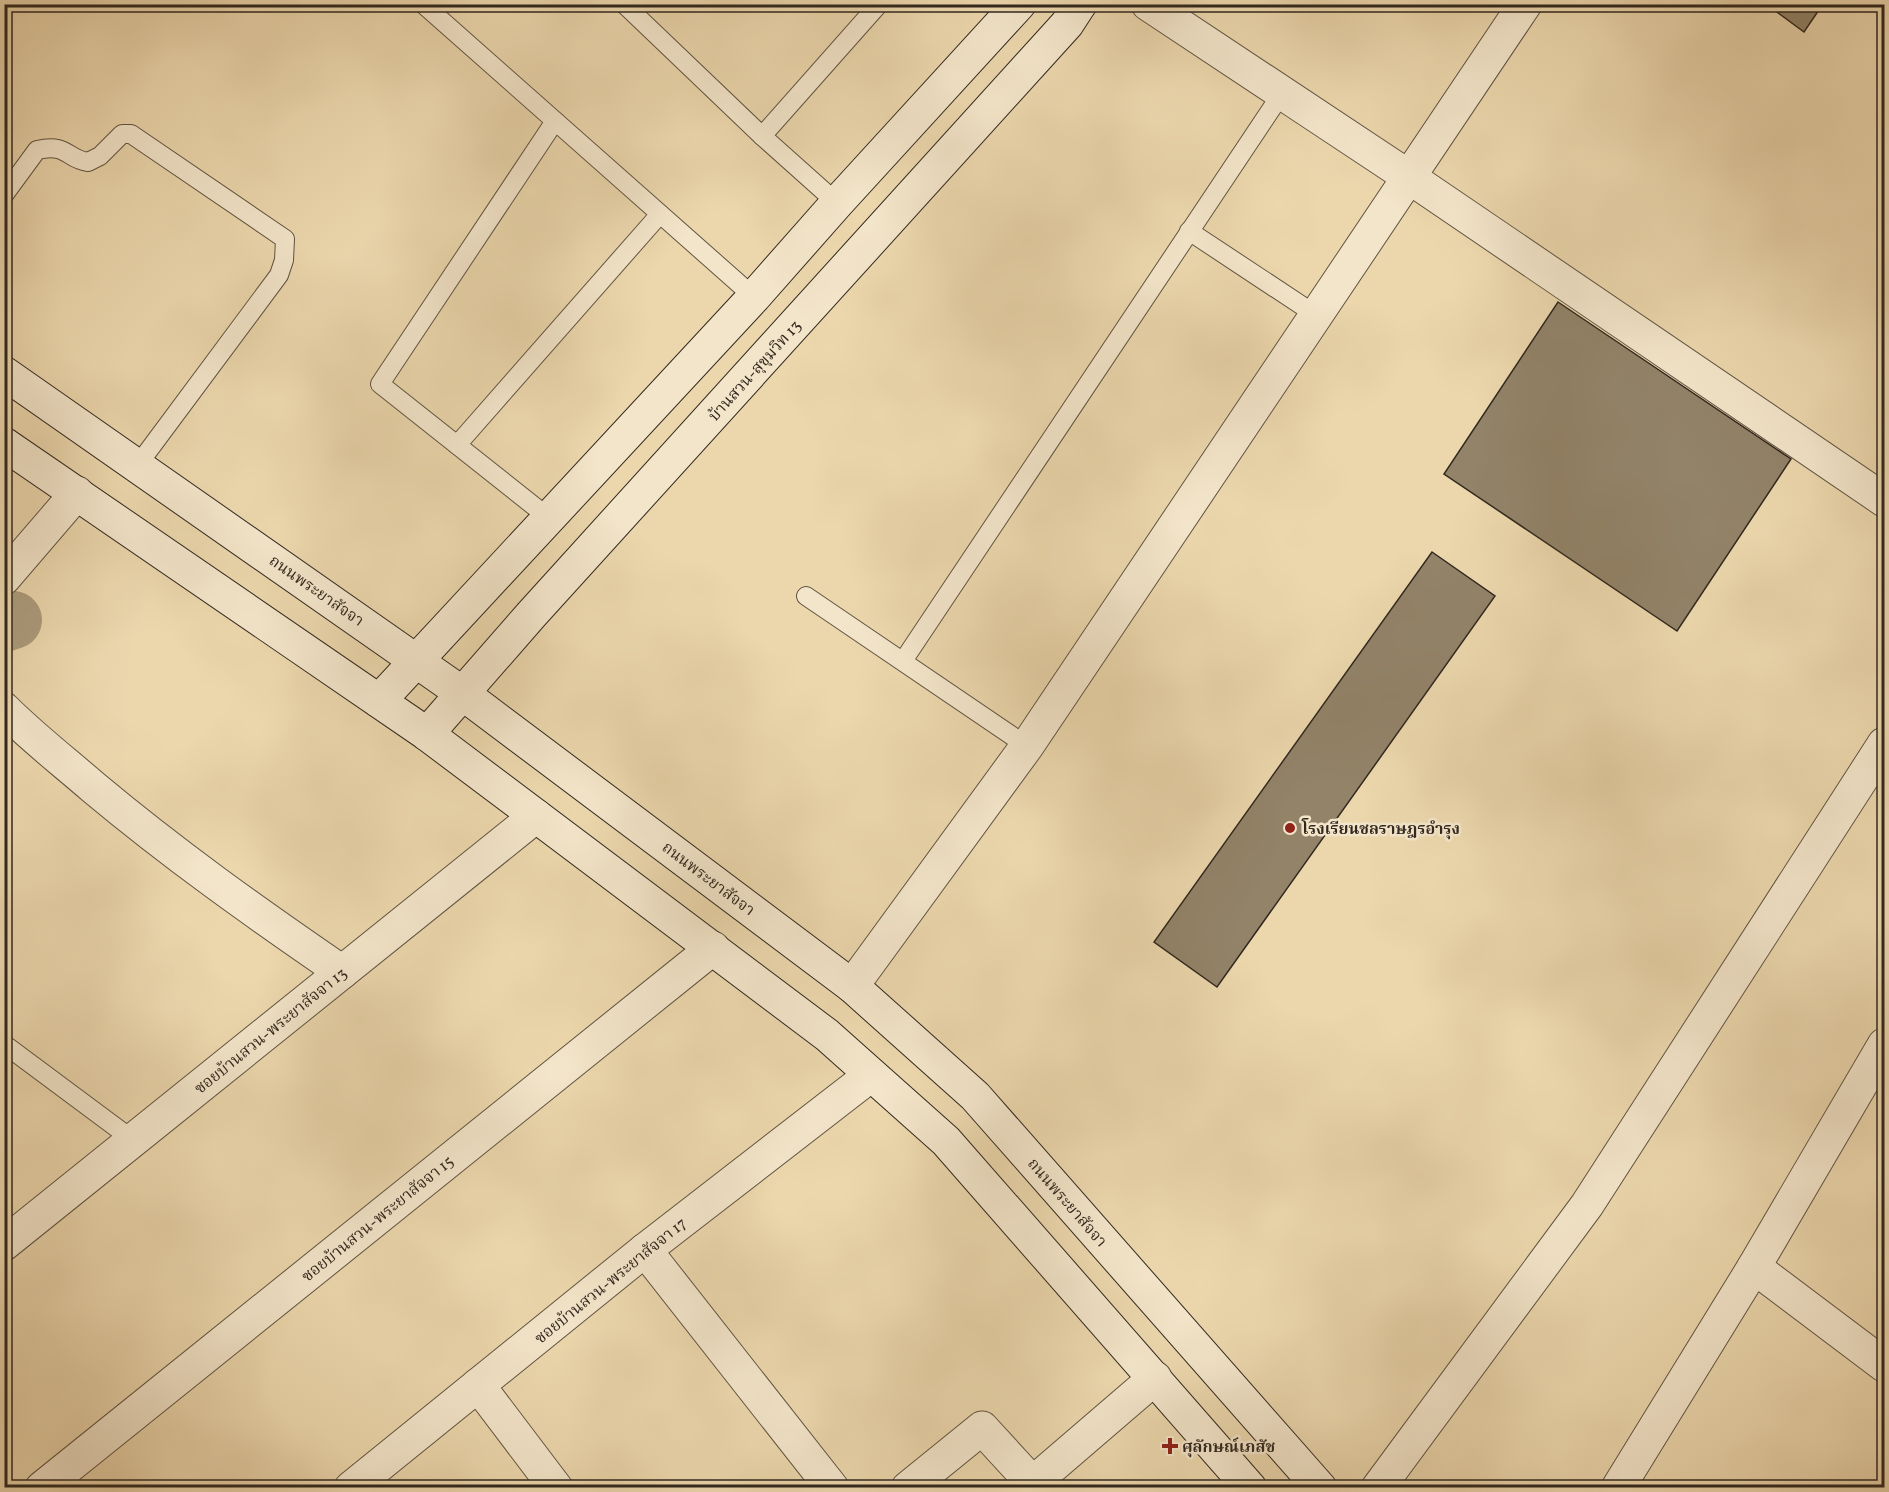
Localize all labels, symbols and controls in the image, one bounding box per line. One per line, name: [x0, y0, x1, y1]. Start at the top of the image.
street label: บ้านสวน-สุขุมวิท 13: [704, 316, 807, 427]
street label: ถนนพระยาสัจจา: [264, 551, 368, 633]
place label: โรงเรียนชลราษฎรอำรุง: [1301, 818, 1460, 841]
marker: โรงเรียนชลราษฎรอำรุง: [1283, 821, 1297, 835]
street label: ถนนพระยาสัจจา: [657, 837, 759, 922]
street label: ซอยบ้านสวน-พระยาสัจจา 13: [190, 963, 352, 1100]
street label: ซอยบ้านสวน-พระยาสัจจา 15: [297, 1151, 459, 1288]
street label: ถนนพระยาสัจจา: [1022, 1154, 1111, 1253]
street label: ซอยบ้านสวน-พระยาสัจจา 17: [530, 1213, 692, 1350]
place label: ศุลักษณ์เภสัช: [1182, 1437, 1275, 1459]
marker: ศุลักษณ์เภสัช: [1163, 1439, 1177, 1453]

